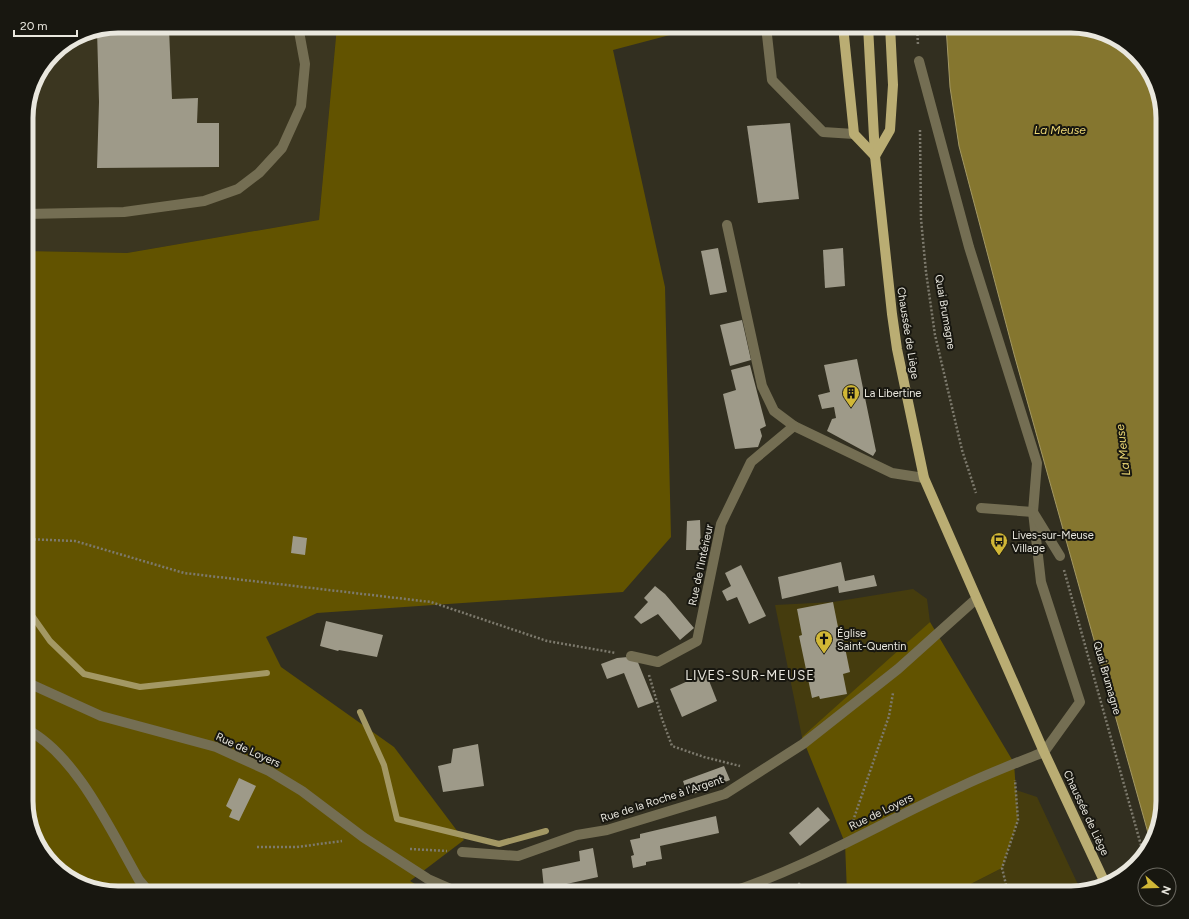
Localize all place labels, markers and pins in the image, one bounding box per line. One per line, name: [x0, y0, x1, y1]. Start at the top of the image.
building icon: La Libertine: [841, 383, 861, 408]
place label: La Libertine: [864, 387, 921, 400]
place label: Lives-sur-Meuse Village: [1012, 529, 1094, 555]
bus stop icon: Lives-sur-Meuse Village: [989, 531, 1009, 556]
place label: Église Saint-Quentin: [837, 627, 907, 653]
church icon: Église Saint-Quentin: [814, 629, 834, 654]

